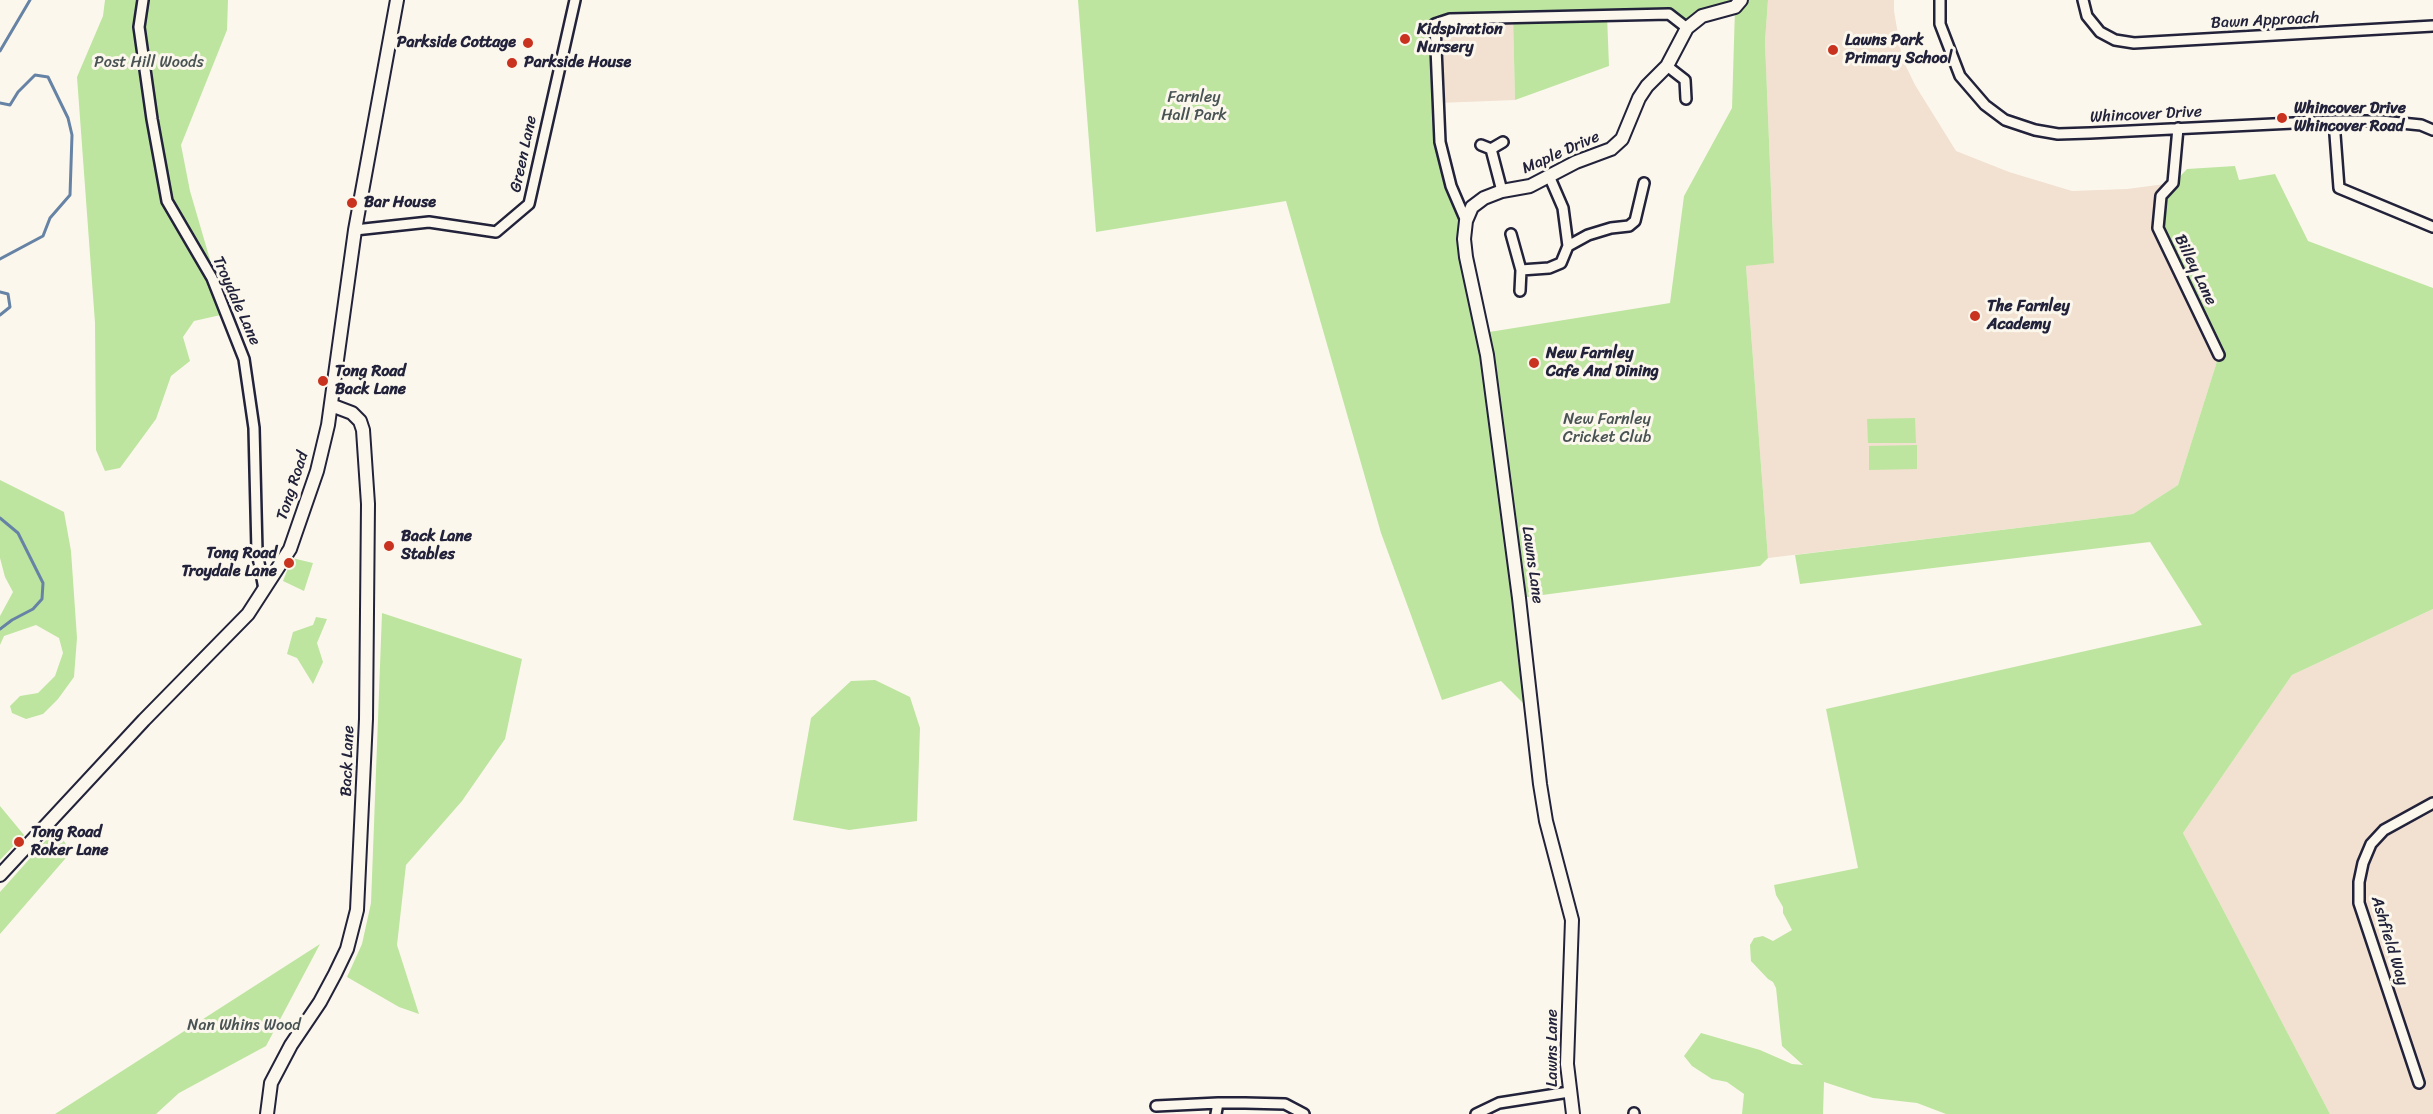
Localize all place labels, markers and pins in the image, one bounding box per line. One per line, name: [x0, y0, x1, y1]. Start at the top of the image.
place label: Kidspiration Nursery: [1417, 20, 1503, 58]
place label: Lawns Park Primary School: [1845, 31, 1952, 69]
marker: Kidspiration Nursery: [1398, 32, 1412, 46]
place label: Parkside Cottage: [397, 33, 516, 53]
marker: Parkside Cottage: [521, 36, 535, 50]
marker: Lawns Park Primary School: [1826, 43, 1840, 57]
place label: Parkside House: [524, 53, 631, 73]
marker: Parkside House: [505, 56, 519, 70]
place label: Whincover Drive Whincover Road: [2294, 99, 2406, 137]
marker: Whincover Drive Whincover Road: [2275, 111, 2289, 125]
place label: Bar House: [364, 193, 436, 213]
marker: Bar House: [345, 196, 359, 210]
place label: The Farnley Academy: [1987, 297, 2070, 335]
marker: The Farnley Academy: [1968, 309, 1982, 323]
place label: New Farnley Cafe And Dining: [1546, 344, 1659, 382]
marker: New Farnley Cafe And Dining: [1527, 356, 1541, 370]
place label: Tong Road Back Lane: [335, 362, 406, 400]
marker: Tong Road Back Lane: [316, 374, 330, 388]
place label: Back Lane Stables: [401, 527, 472, 565]
marker: Back Lane Stables: [382, 539, 396, 553]
place label: Tong Road Troydale Lane: [181, 544, 277, 582]
marker: Tong Road Troydale Lane: [282, 556, 296, 570]
place label: Tong Road Roker Lane: [31, 823, 109, 861]
marker: Tong Road Roker Lane: [12, 835, 26, 849]

